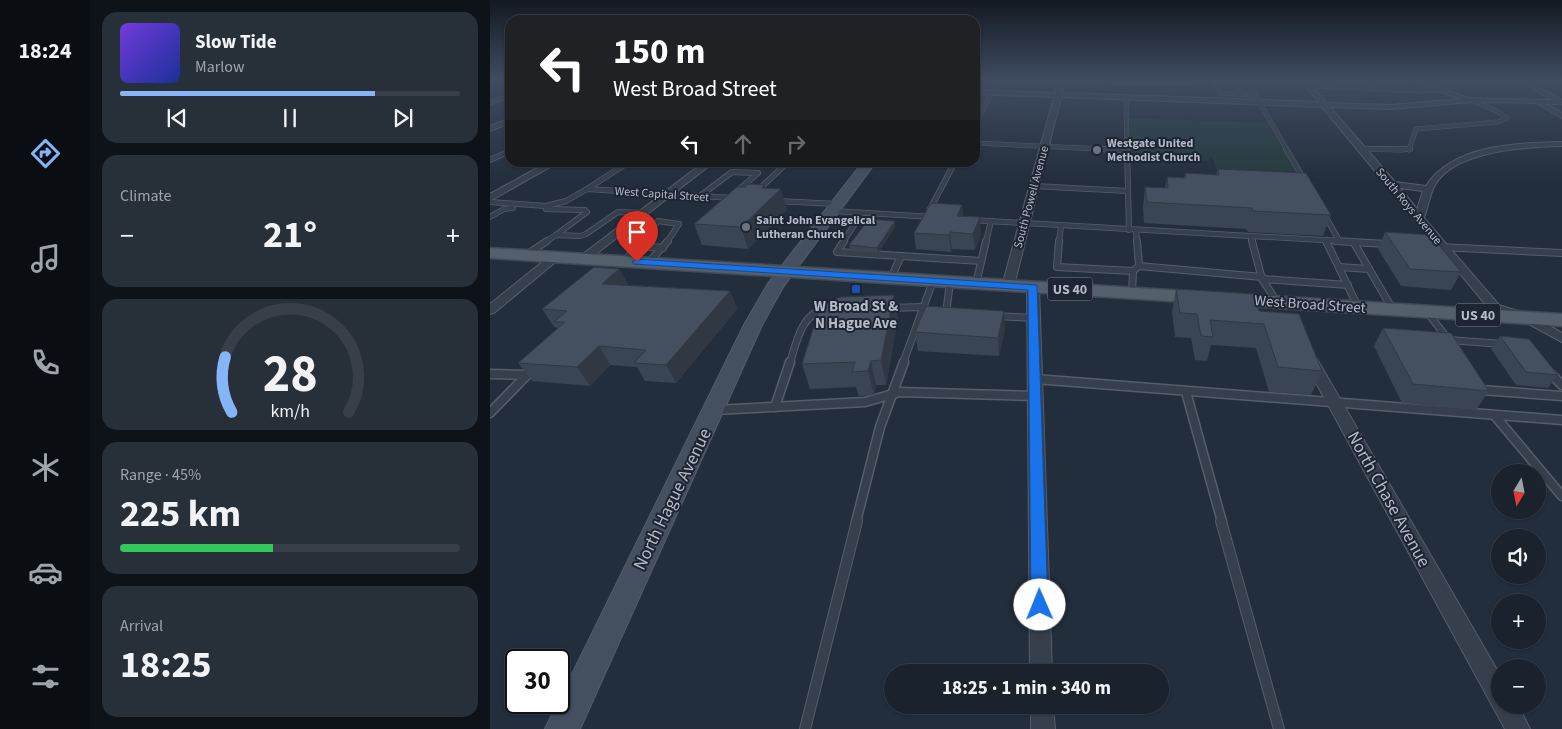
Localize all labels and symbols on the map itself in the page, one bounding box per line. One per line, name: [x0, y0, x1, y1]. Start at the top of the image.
place label: Westgate United Methodist Church: [1107, 135, 1201, 166]
street label: South Powell Avenue: [1010, 144, 1053, 250]
marker: Westgate United Methodist Church: [1091, 144, 1103, 156]
street label: South Roys Avenue: [1371, 164, 1446, 248]
street label: West Capital Street: [614, 183, 710, 206]
pin: [616, 211, 658, 262]
place label: Saint John Evangelical Lutheran Church: [756, 212, 876, 243]
marker: Saint John Evangelical Lutheran Church: [740, 221, 752, 233]
road number: US 40: [1048, 278, 1092, 300]
marker: W Broad St & N Hague Ave: [850, 283, 862, 295]
street label: West Broad Street: [1254, 290, 1366, 319]
place label: W Broad St & N Hague Ave: [814, 296, 898, 334]
road number: US 40: [1456, 304, 1500, 326]
street label: North Hague Avenue: [627, 424, 718, 574]
street label: North Chase Avenue: [1341, 427, 1436, 572]
north arrow: [1491, 464, 1546, 519]
position arrow: [1013, 578, 1065, 630]
speed limit sign: 30: [505, 649, 570, 714]

